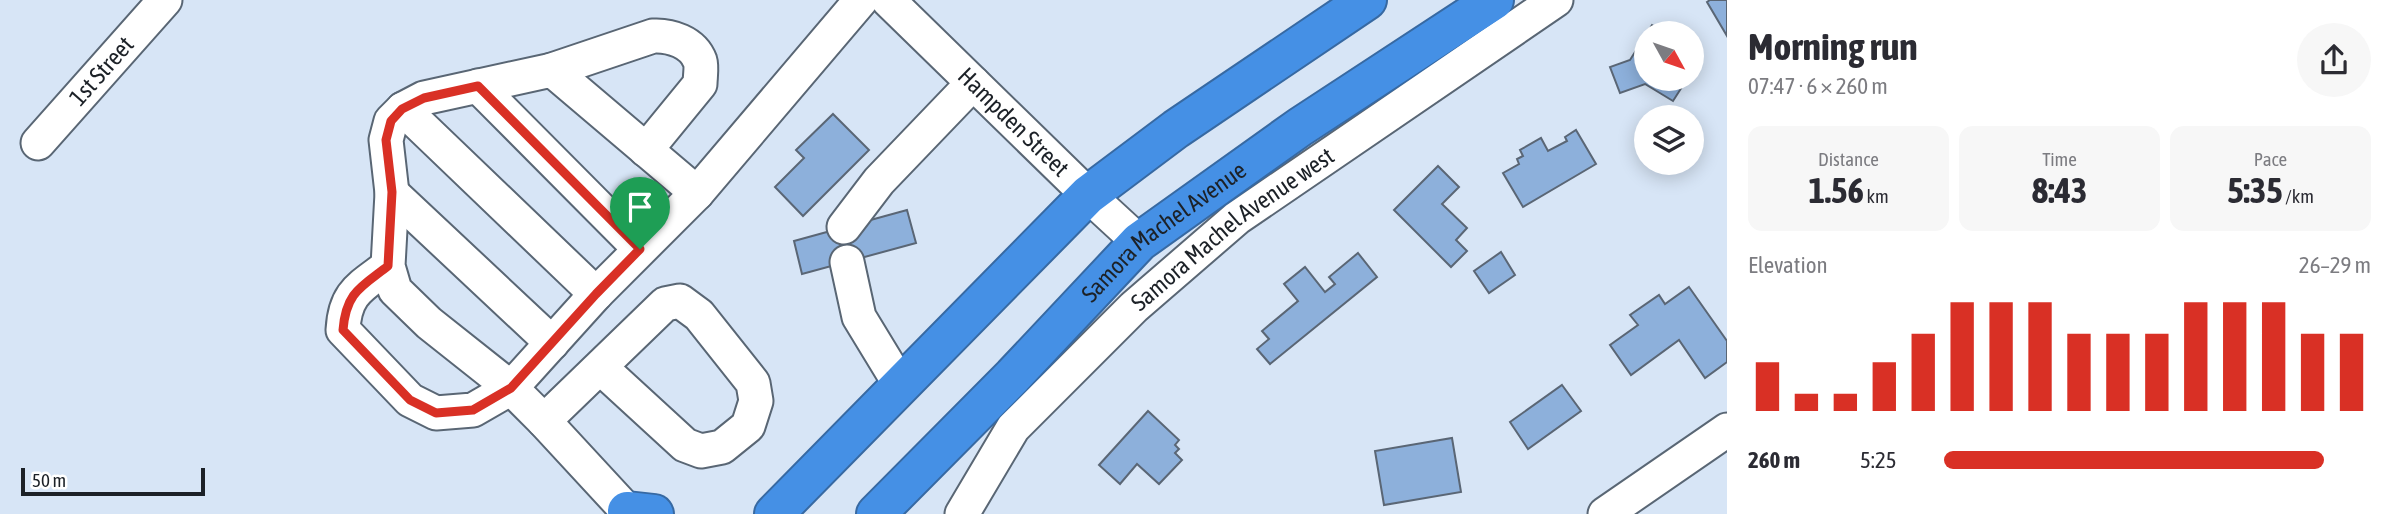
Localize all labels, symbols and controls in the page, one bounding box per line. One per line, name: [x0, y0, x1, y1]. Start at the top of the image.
north arrow: [1634, 21, 1704, 91]
map controls: [1634, 21, 1704, 175]
button: share: [2297, 23, 2371, 97]
text: Morning run: [1748, 25, 1918, 68]
street label: 1st Street: [64, 31, 139, 111]
street label: Hampden Street: [953, 62, 1075, 182]
text: 07:47 · 6 × 260 m: [1748, 73, 1888, 99]
button: layers: [1634, 105, 1704, 175]
street label: Samora Machel Avenue west: [1127, 143, 1341, 319]
text: Distance: [1818, 148, 1879, 170]
text: Time: [2042, 148, 2077, 170]
text: Pace: [2254, 148, 2287, 170]
street label: Samora Machel Avenue: [1078, 156, 1254, 310]
text: 1.56: [1808, 170, 1864, 210]
text: 8:43: [2032, 170, 2087, 210]
text: 5:35: [2227, 170, 2283, 210]
pin: [610, 177, 670, 249]
text: km: [1864, 185, 1889, 207]
text: /km: [2283, 185, 2314, 207]
icon: arrive: [621, 188, 659, 226]
text: Elevation: [1748, 252, 1828, 278]
text: 26–29 m: [2299, 252, 2371, 278]
text: 260 m: [1748, 447, 1800, 473]
text: 5:25: [1860, 447, 1897, 473]
scale bar: [21, 465, 205, 497]
text: 50 m: [32, 469, 66, 491]

